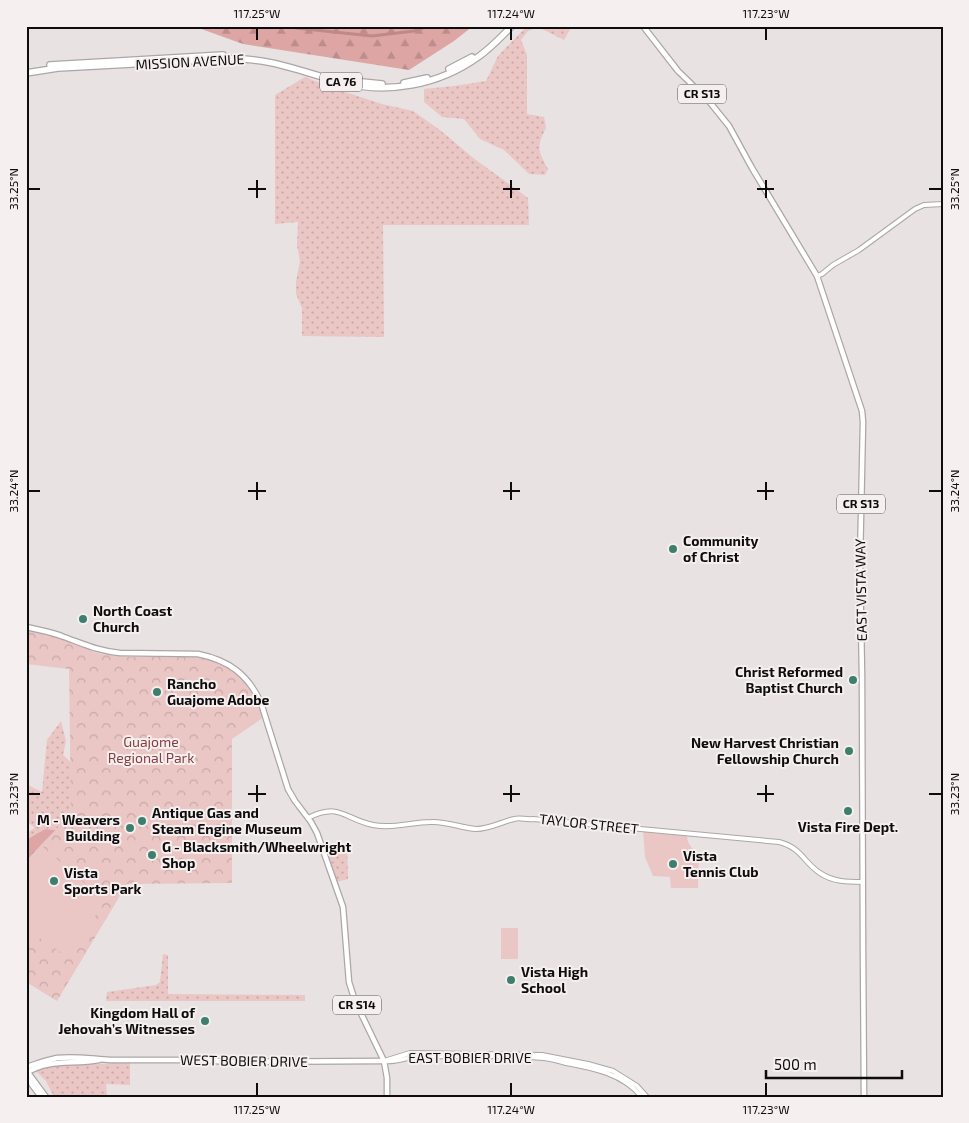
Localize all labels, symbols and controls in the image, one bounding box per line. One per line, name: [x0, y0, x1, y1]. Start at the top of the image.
text: 117.25°W: [234, 6, 280, 20]
text: 117.24°W: [487, 6, 535, 20]
text: 117.23°W: [742, 6, 790, 20]
street label: MISSION AVENUE: [135, 50, 245, 73]
road number: CA 76: [320, 72, 362, 91]
road number: CR S13: [678, 85, 726, 104]
text: 33.25°N: [6, 168, 20, 210]
text: 33.25°N: [947, 168, 961, 210]
text: 33.24°N: [6, 469, 20, 513]
text: 33.24°N: [947, 469, 961, 513]
road number: CR S13: [837, 494, 885, 514]
place label: Community of Christ: [683, 532, 758, 565]
street label: EAST VISTA WAY: [851, 539, 870, 641]
marker: Community of Christ: [667, 543, 679, 555]
place label: North Coast Church: [93, 602, 172, 635]
marker: North Coast Church: [77, 613, 89, 625]
place label: Christ Reformed Baptist Church: [735, 663, 843, 696]
marker: Christ Reformed Baptist Church: [847, 674, 859, 686]
place label: Rancho Guajome Adobe: [167, 675, 269, 708]
marker: Rancho Guajome Adobe: [151, 686, 163, 698]
park label: Guajome Regional Park: [108, 733, 194, 766]
place label: New Harvest Christian Fellowship Church: [691, 734, 839, 767]
marker: New Harvest Christian Fellowship Church: [843, 745, 855, 757]
text: 33.23°N: [6, 773, 20, 815]
text: 33.23°N: [947, 773, 961, 815]
place label: Antique Gas and Steam Engine Museum: [152, 804, 302, 837]
marker: Vista Fire Dept.: [842, 805, 854, 817]
street label: TAYLOR STREET: [539, 810, 640, 837]
place label: M - Weavers Building: [37, 811, 120, 844]
marker: Antique Gas and Steam Engine Museum: [136, 815, 148, 827]
place label: Vista Fire Dept.: [798, 818, 898, 835]
marker: M - Weavers Building: [124, 822, 136, 834]
place label: G - Blacksmith/Wheelwright Shop: [162, 838, 351, 871]
place label: Vista Tennis Club: [683, 847, 759, 880]
marker: G - Blacksmith/Wheelwright Shop: [146, 849, 158, 861]
marker: Vista Tennis Club: [667, 858, 679, 870]
place label: Vista Sports Park: [64, 864, 142, 897]
marker: Vista Sports Park: [48, 875, 60, 887]
place label: Vista High School: [521, 963, 588, 996]
marker: Vista High School: [505, 974, 517, 986]
road number: CR S14: [333, 996, 381, 1014]
place label: Kingdom Hall of Jehovah’s Witnesses: [58, 1004, 195, 1037]
marker: Kingdom Hall of Jehovah’s Witnesses: [199, 1015, 211, 1027]
scale bar: [766, 1048, 903, 1080]
street label: EAST BOBIER DRIVE: [408, 1049, 532, 1066]
street label: WEST BOBIER DRIVE: [180, 1051, 308, 1070]
text: 500 m: [774, 1055, 817, 1073]
text: 117.25°W: [234, 1102, 280, 1116]
text: 117.24°W: [487, 1102, 535, 1116]
text: 117.23°W: [742, 1102, 790, 1116]

